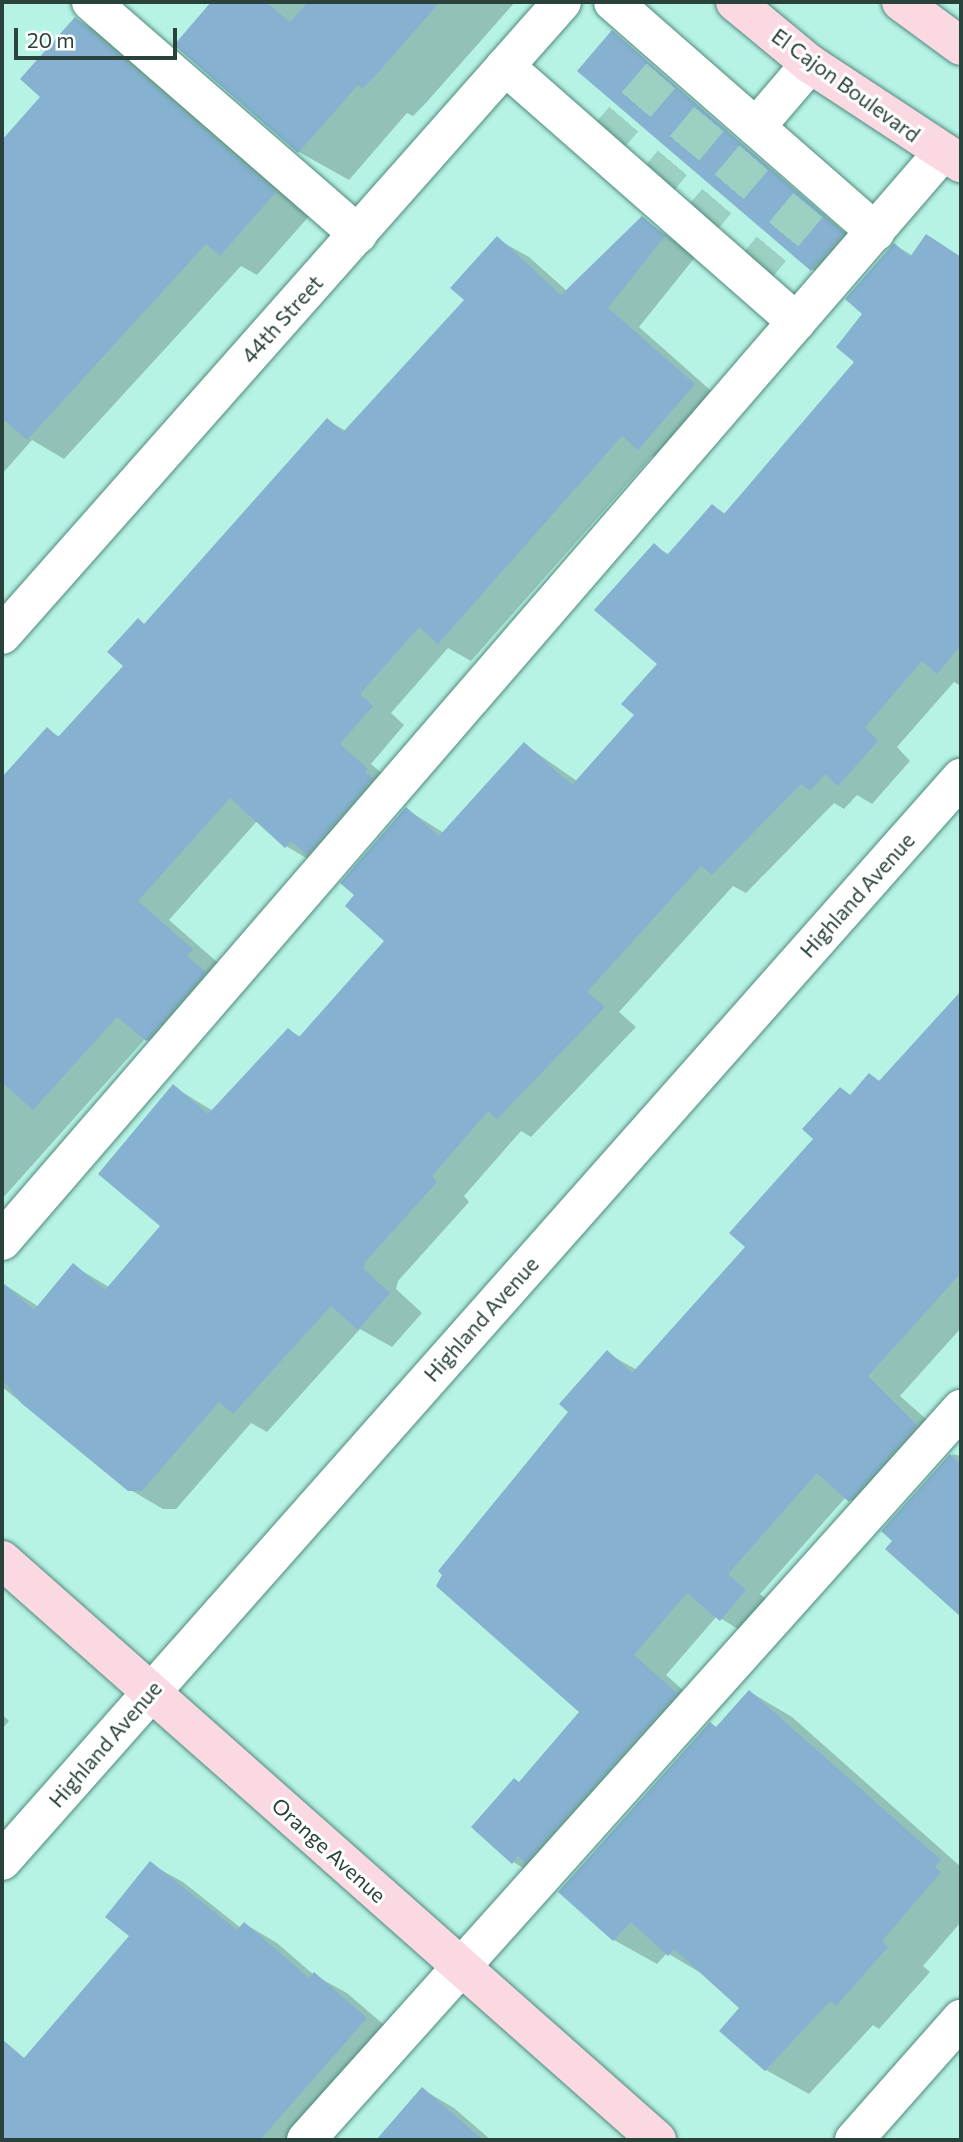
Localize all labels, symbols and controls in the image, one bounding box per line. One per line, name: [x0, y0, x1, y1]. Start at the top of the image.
scale bar: [18, 14, 180, 58]
street label: El Cajon Boulevard: [767, 23, 925, 147]
text: 20 m: [27, 27, 75, 52]
street label: 44th Street: [236, 270, 328, 368]
street label: Highland Avenue: [794, 827, 920, 963]
street label: Highland Avenue: [418, 1251, 544, 1387]
street label: Highland Avenue: [43, 1676, 167, 1812]
street label: Orange Avenue: [267, 1792, 391, 1908]

